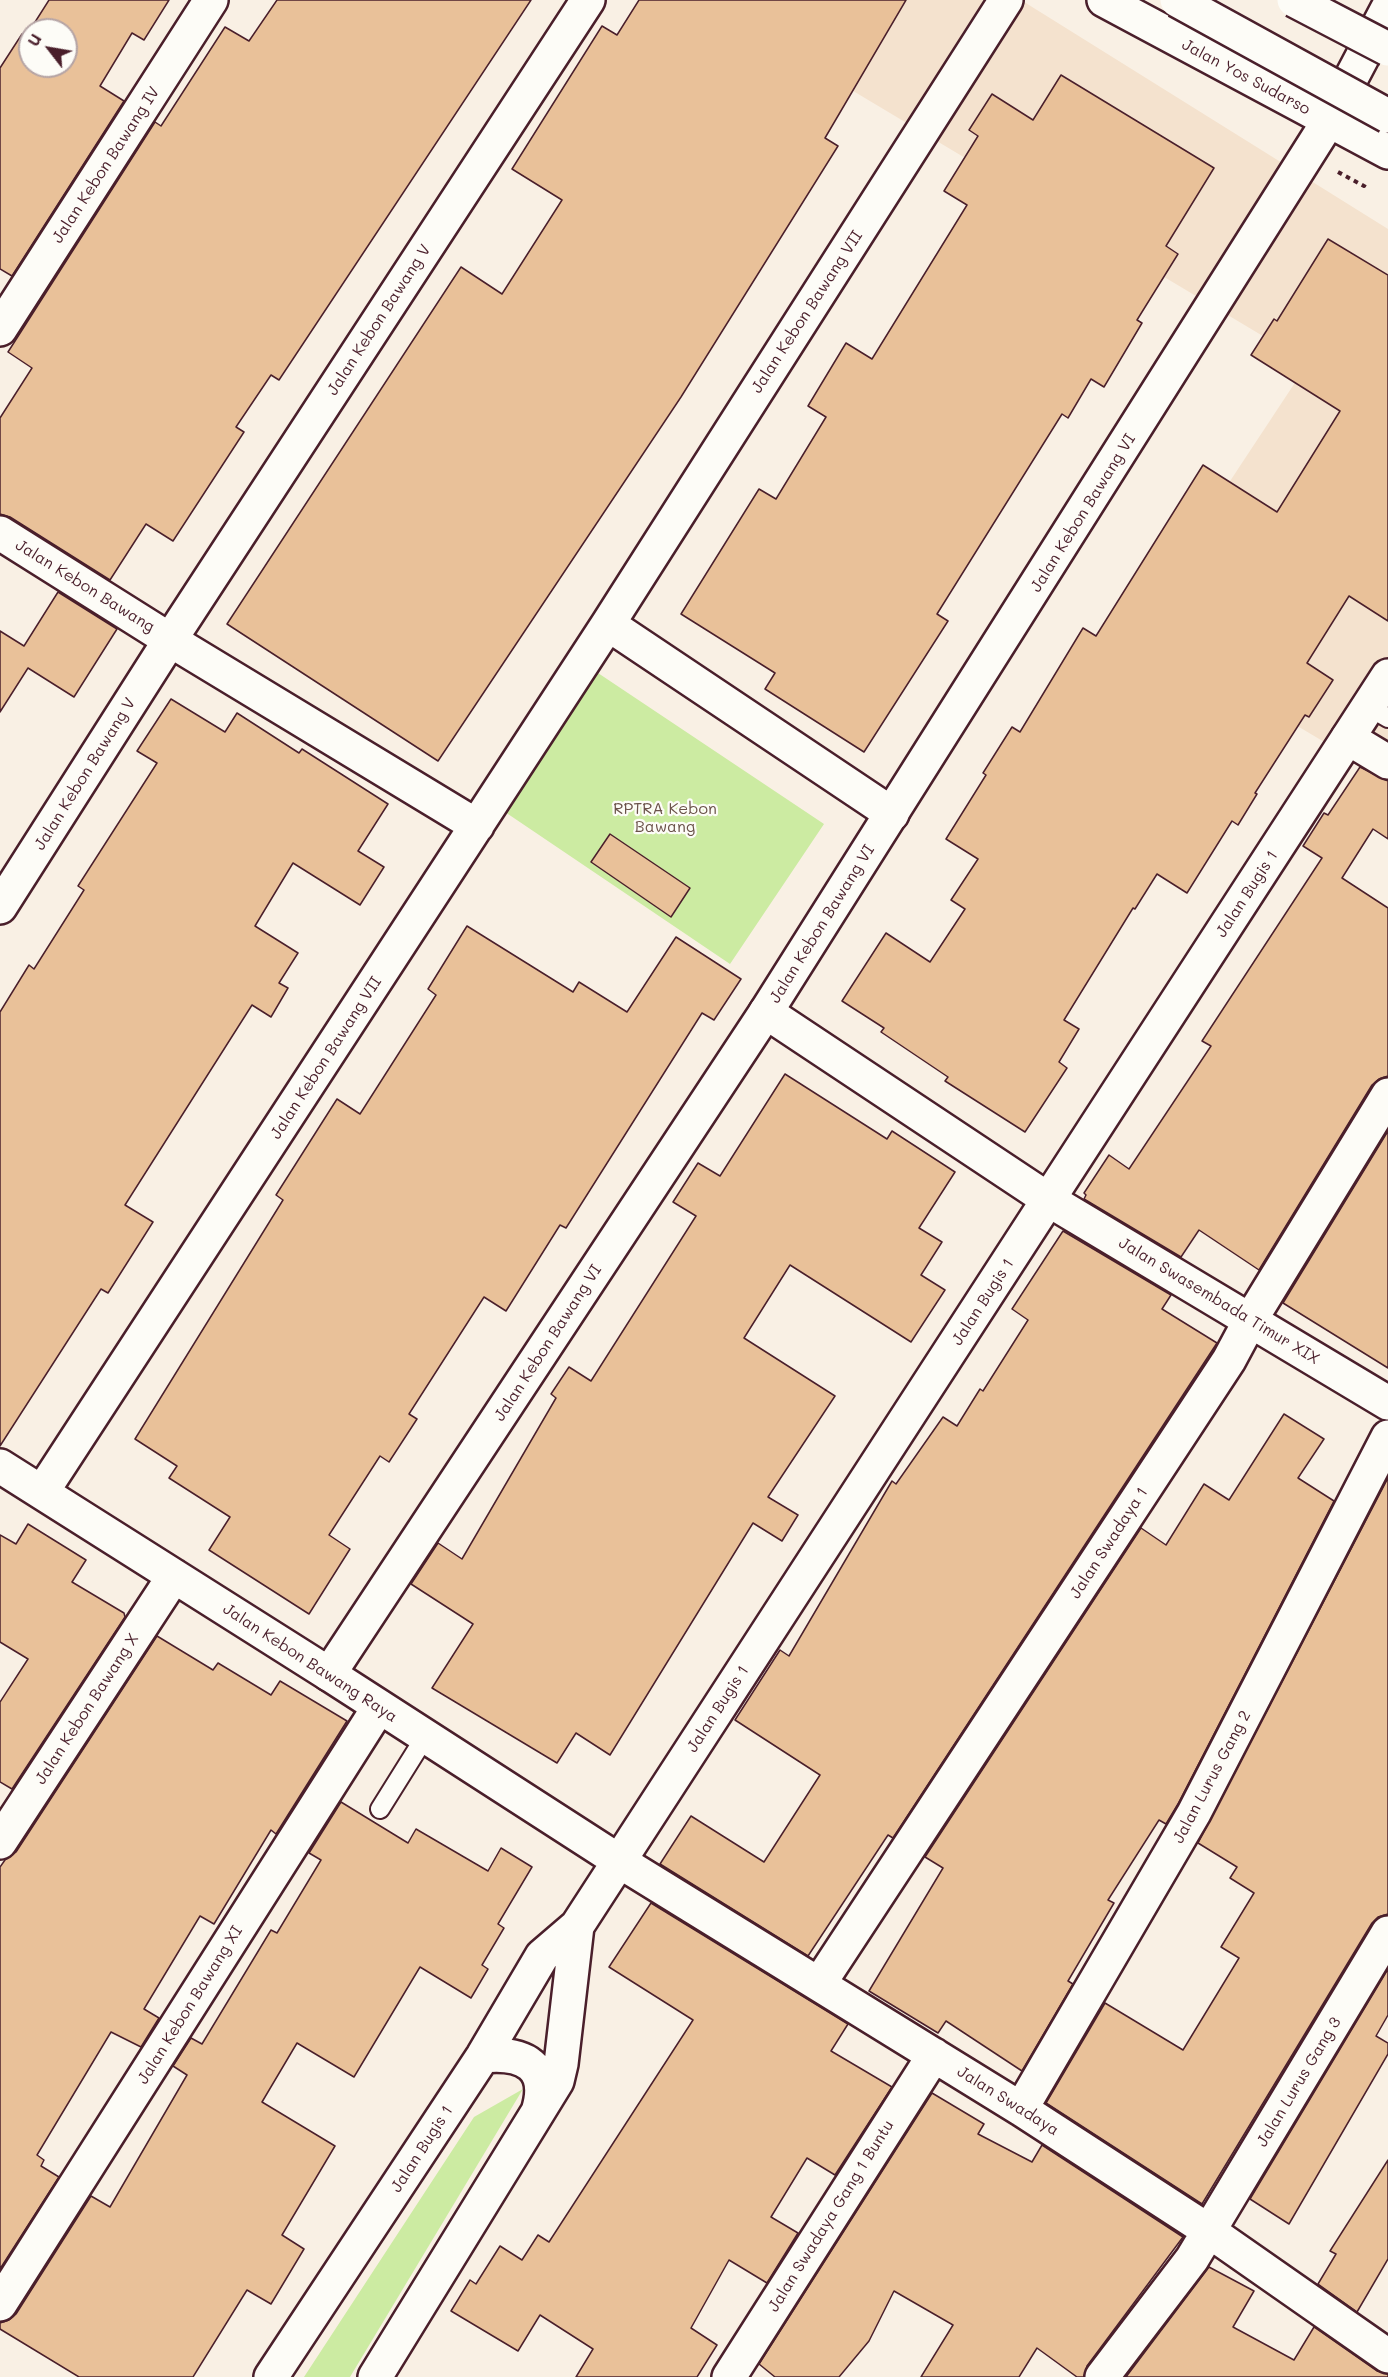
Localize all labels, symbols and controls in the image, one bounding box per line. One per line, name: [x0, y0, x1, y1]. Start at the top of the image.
north arrow: [18, 18, 78, 78]
text: U: [22, 29, 46, 50]
street label: Jalan Yos Sudarso: [1178, 35, 1314, 119]
street label: Jalan Kebon Bawang IV: [48, 83, 164, 247]
street label: Jalan Kebon Bawang VII: [747, 227, 867, 397]
street label: Jalan Kebon Bawang V: [323, 241, 435, 399]
street label: Jalan Kebon Bawang VI: [1026, 430, 1140, 596]
street label: Jalan Kebon Bawang: [12, 535, 158, 637]
street label: Jalan Kebon Bawang V: [30, 694, 140, 854]
park label: RPTRA Kebon Bawang: [613, 799, 717, 837]
street label: Jalan Kebon Bawang VI: [765, 841, 879, 1007]
street label: Jalan Bugis 1: [1212, 847, 1282, 941]
street label: Jalan Kebon Bawang VII: [266, 973, 386, 1143]
street label: Jalan Swasembada Timur XIX: [1115, 1233, 1323, 1369]
street label: Jalan Bugis 1: [948, 1255, 1018, 1349]
street label: Jalan Kebon Bawang VI: [490, 1261, 606, 1425]
street label: Jalan Swadaya 1: [1066, 1484, 1152, 1602]
street label: Jalan Kebon Bawang Raya: [219, 1599, 401, 1727]
street label: Jalan Kebon Bawang X: [31, 1630, 143, 1788]
street label: Jalan Bugis 1: [683, 1662, 753, 1756]
street label: Jalan Lurus Gang 2: [1169, 1707, 1255, 1847]
street label: Jalan Kebon Bawang XI: [133, 1922, 247, 2088]
street label: Jalan Lurus Gang 3: [1253, 2014, 1345, 2150]
street label: Jalan Swadaya: [953, 2062, 1063, 2140]
street label: Jalan Bugis 1: [387, 2102, 457, 2196]
street label: Jalan Swadaya Gang 1 Buntu: [764, 2117, 898, 2315]

